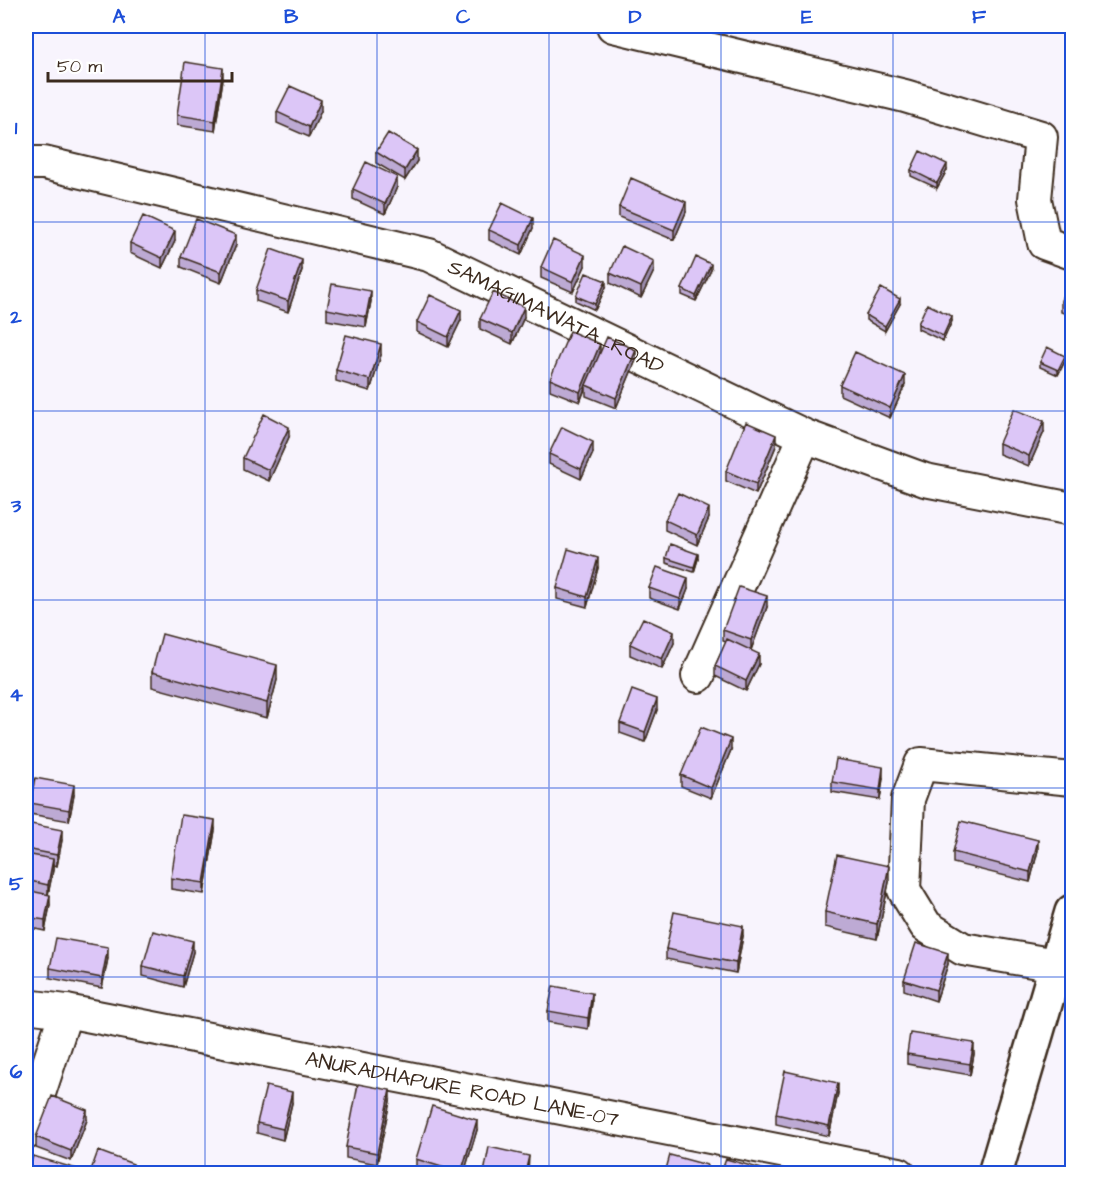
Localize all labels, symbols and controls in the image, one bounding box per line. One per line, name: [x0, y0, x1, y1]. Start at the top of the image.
text: A: [113, 3, 126, 31]
text: B: [284, 3, 299, 31]
text: C: [456, 3, 471, 31]
text: D: [629, 3, 642, 31]
text: E: [801, 3, 813, 31]
text: F: [972, 3, 987, 31]
scale bar: [48, 45, 232, 83]
text: 50 m: [57, 54, 102, 79]
text: 1: [15, 114, 18, 142]
street label: SAMAGIMAWATA_ROAD: [443, 252, 669, 381]
text: 2: [9, 303, 22, 331]
text: 3: [10, 492, 22, 520]
text: 4: [9, 681, 23, 709]
text: 5: [9, 870, 24, 898]
street label: ANURADHAPURE ROAD LANE-07: [303, 1044, 621, 1134]
text: 6: [10, 1058, 23, 1086]

